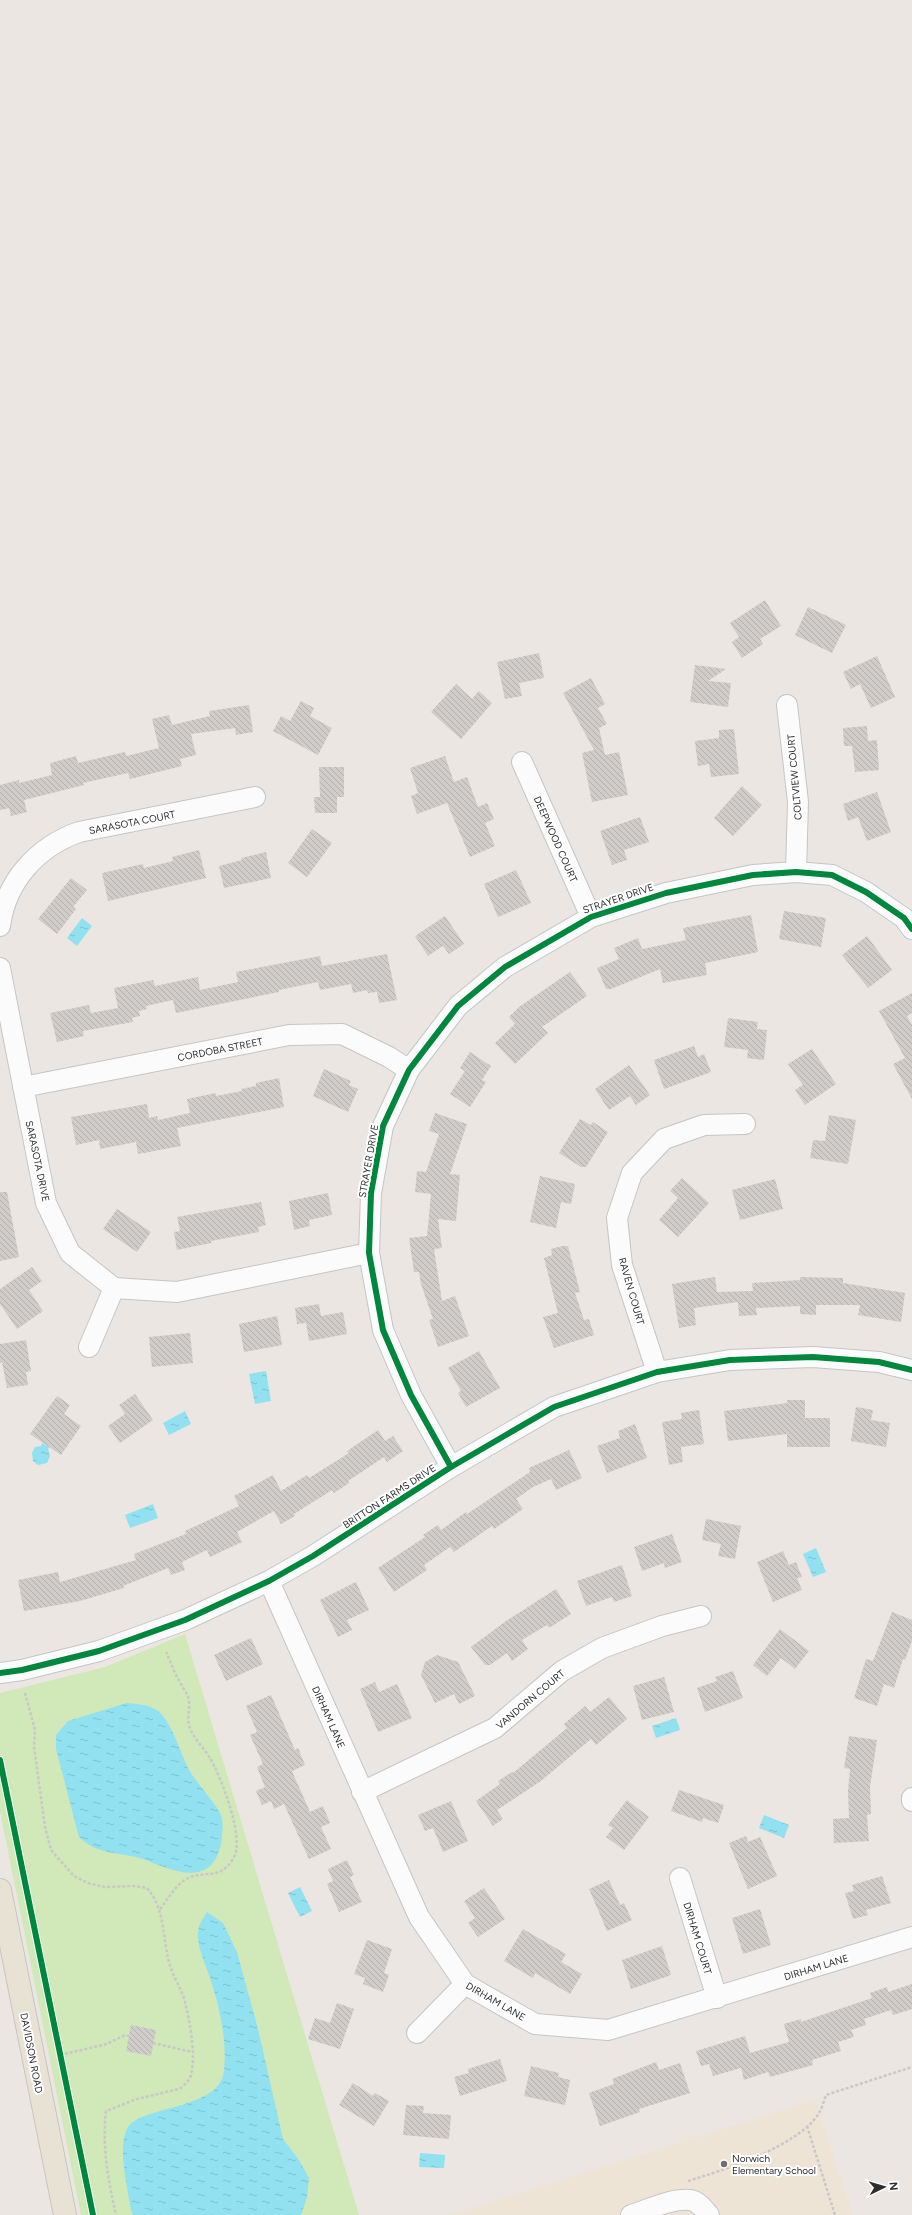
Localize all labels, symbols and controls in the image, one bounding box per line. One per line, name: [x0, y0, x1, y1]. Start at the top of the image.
street label: COLTVIEW COURT: [784, 733, 805, 821]
street label: DEEPWOOD COURT: [531, 794, 581, 885]
street label: SARASOTA COURT: [88, 808, 177, 837]
street label: STRAYER DRIVE: [581, 880, 655, 917]
street label: CORDOBA STREET: [176, 1035, 264, 1064]
street label: SARASOTA DRIVE: [23, 1119, 52, 1203]
street label: STRAYER DRIVE: [356, 1123, 381, 1199]
street label: RAVEN COURT: [616, 1256, 647, 1327]
street label: BRITTON FARMS DRIVE: [340, 1461, 438, 1531]
street label: VANDORN COURT: [493, 1666, 568, 1732]
street label: DIRHAM LANE: [309, 1684, 348, 1750]
street label: DIRHAM COURT: [680, 1900, 715, 1976]
street label: DIRHAM LANE: [782, 1951, 850, 1983]
street label: DIRHAM LANE: [464, 1979, 528, 2024]
street label: DAVIDSON ROAD: [17, 2012, 46, 2094]
place label: Norwich Elementary School: [732, 2152, 816, 2177]
marker: Norwich Elementary School: [719, 2159, 729, 2169]
north arrow: [864, 2167, 904, 2207]
text: N: [887, 2181, 900, 2191]

